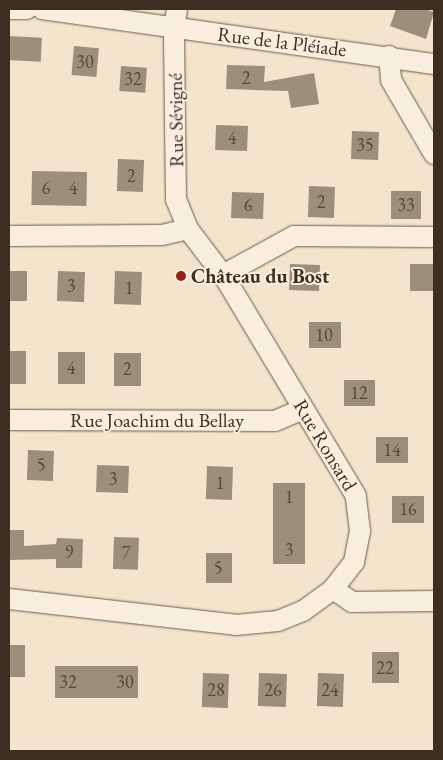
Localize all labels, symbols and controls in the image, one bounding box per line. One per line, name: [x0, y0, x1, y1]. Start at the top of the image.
street label: Rue de la Pléiade: [216, 22, 348, 62]
house number: 30: [76, 51, 94, 73]
house number: 2: [242, 67, 250, 89]
house number: 32: [124, 68, 142, 90]
street label: Rue Sévigné: [163, 73, 189, 167]
house number: 4: [228, 127, 236, 149]
house number: 35: [356, 134, 374, 156]
house number: 2: [127, 165, 135, 187]
house number: 6: [42, 177, 50, 199]
house number: 4: [69, 177, 77, 199]
house number: 2: [317, 191, 325, 213]
house number: 6: [244, 194, 252, 216]
house number: 33: [397, 194, 415, 216]
place label: Château du Bost: [191, 264, 329, 288]
marker: Château du Bost: [175, 270, 187, 282]
house number: 3: [67, 275, 75, 297]
house number: 1: [125, 277, 133, 299]
house number: 10: [315, 324, 333, 346]
house number: 4: [67, 357, 75, 379]
house number: 2: [123, 358, 131, 380]
house number: 12: [350, 382, 368, 404]
street label: Rue Ronsard: [288, 395, 362, 495]
street label: Rue Joachim du Bellay: [70, 408, 244, 432]
house number: 14: [383, 439, 401, 461]
house number: 5: [37, 454, 45, 476]
house number: 3: [109, 468, 117, 490]
house number: 1: [216, 472, 224, 494]
house number: 1: [285, 486, 293, 508]
house number: 16: [399, 498, 417, 520]
house number: 3: [285, 539, 293, 561]
house number: 9: [65, 541, 73, 563]
house number: 7: [122, 542, 130, 564]
house number: 5: [214, 557, 222, 579]
house number: 22: [376, 657, 394, 679]
house number: 32: [59, 671, 77, 693]
house number: 30: [116, 671, 134, 693]
house number: 28: [207, 679, 225, 701]
house number: 26: [264, 679, 282, 701]
house number: 24: [321, 679, 339, 701]

